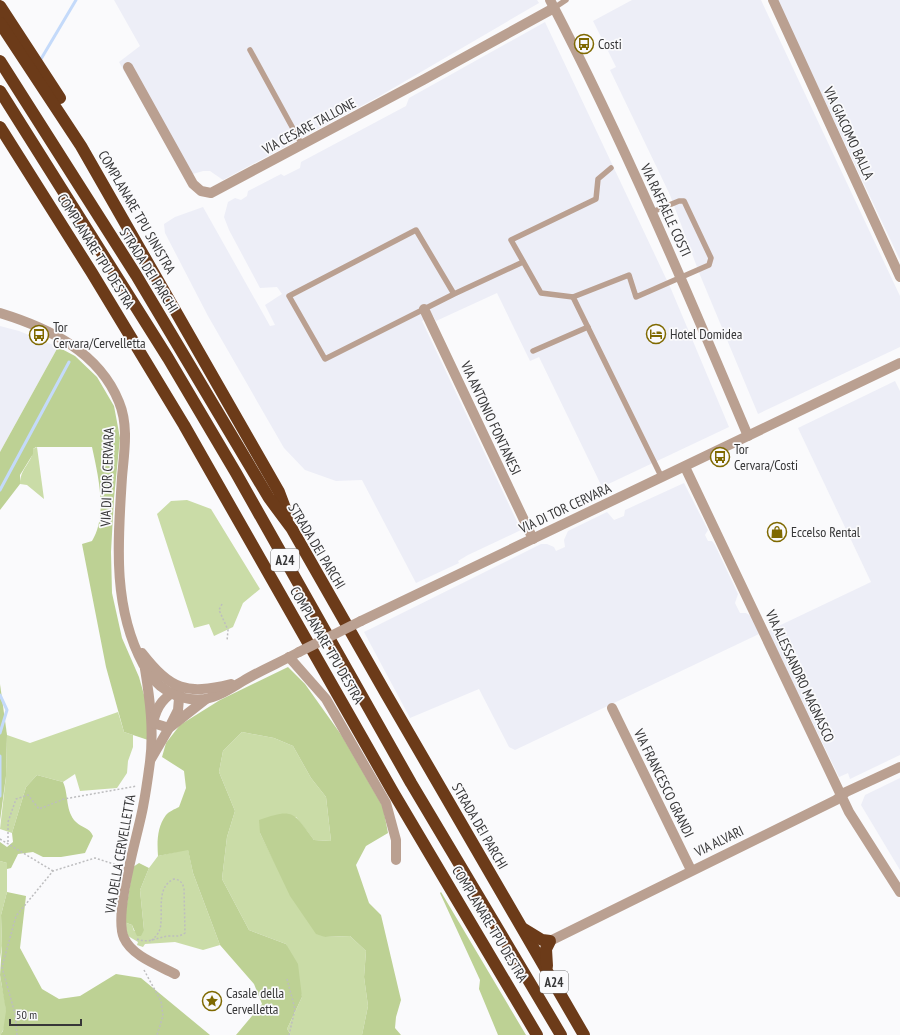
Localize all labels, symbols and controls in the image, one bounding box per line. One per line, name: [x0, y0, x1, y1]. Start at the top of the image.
bus stop icon: Costi: [573, 33, 595, 55]
place label: Costi: [598, 35, 622, 53]
street label: VIA GIACOMO BALLA: [819, 83, 878, 183]
street label: VIA CESARE TALLONE: [258, 94, 359, 159]
street label: COMPLANARE TPU SINISTRA: [94, 147, 180, 277]
street label: VIA RAFFAELE COSTI: [636, 160, 695, 259]
street label: COMPLANARE TPU DESTRA: [53, 190, 139, 312]
street label: STRADA DEI PARCHI: [116, 224, 182, 316]
place label: Tor Cervara/Cervelletta: [53, 318, 146, 352]
hotel icon: Hotel Domidea: [645, 323, 667, 345]
bus stop icon: Tor Cervara/Cervelletta: [28, 324, 50, 346]
place label: Hotel Domidea: [670, 325, 742, 343]
street label: VIA ANTONIO FONTANESI: [456, 357, 525, 478]
street label: VIA DI TOR CERVARA: [96, 427, 118, 528]
place label: Tor Cervara/Costi: [734, 440, 798, 474]
bus stop icon: Tor Cervara/Costi: [709, 446, 731, 468]
street label: VIA DI TOR CERVARA: [515, 479, 614, 538]
street label: STRADA DEI PARCHI: [284, 500, 350, 592]
shop icon: Eccelso Rental: [766, 521, 788, 543]
place label: Eccelso Rental: [791, 523, 861, 541]
road number: A24: [271, 549, 299, 571]
street label: COMPLANARE TPU DESTRA: [286, 583, 368, 707]
street label: VIA ALESSANDRO MAGNASCO: [761, 606, 839, 745]
street label: VIA FRANCESCO GRANDI: [630, 725, 698, 840]
street label: STRADA DEI PARCHI: [448, 780, 512, 872]
street label: VIA DELLA CERVELLETTA: [101, 793, 139, 916]
street label: VIA ALVARI: [691, 821, 746, 861]
street label: COMPLANARE TPU DESTRA: [448, 863, 532, 986]
road number: A24: [540, 971, 568, 993]
place label: Casale della Cervelletta: [226, 984, 284, 1018]
place icon: Casale della Cervelletta: [201, 990, 223, 1012]
scale bar: [10, 1001, 81, 1027]
text: 50 m: [16, 1007, 37, 1022]

